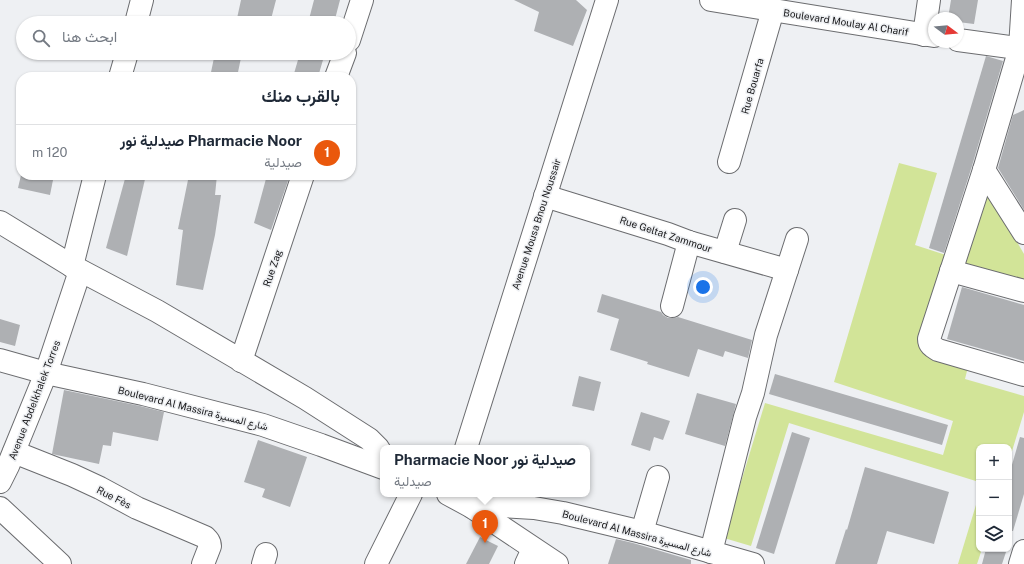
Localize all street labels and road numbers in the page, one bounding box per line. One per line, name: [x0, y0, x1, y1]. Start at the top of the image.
street label: Boulevard Moulay Al Charif: [782, 6, 910, 38]
street label: Rue Bouarfa: [738, 57, 766, 115]
street label: Avenue Mousa Bnou Noussair: [509, 157, 563, 291]
street label: Rue Geltat Zammour: [618, 213, 714, 255]
street label: Rue Zag: [260, 248, 284, 288]
street label: Avenue Abdelkhalek Torres: [6, 339, 62, 461]
street label: Boulevard Al Massira شارع المسيرة: [117, 384, 269, 433]
street label: Rue Fès: [95, 483, 133, 511]
street label: Boulevard Al Massira شارع المسيرة: [561, 507, 713, 560]

